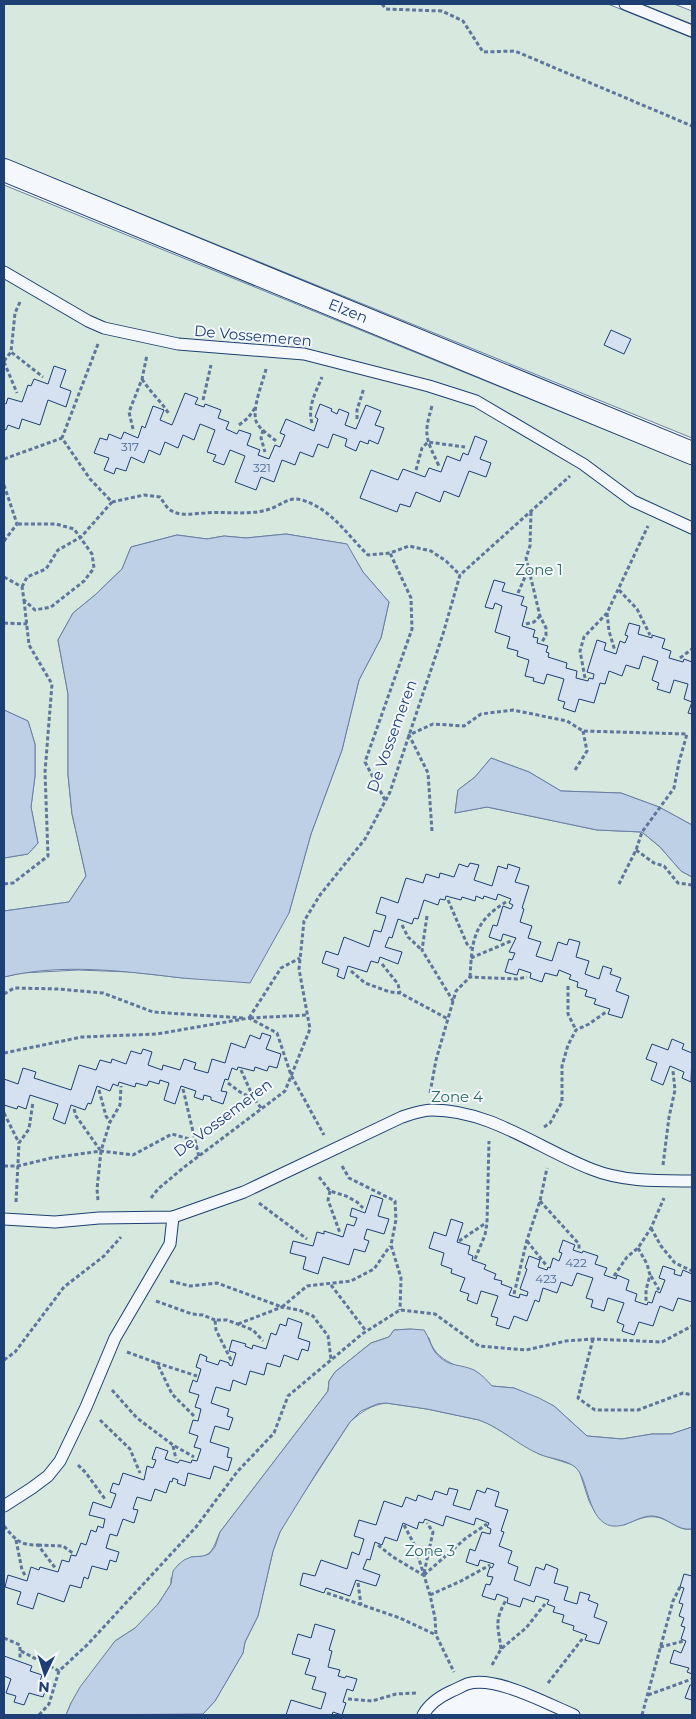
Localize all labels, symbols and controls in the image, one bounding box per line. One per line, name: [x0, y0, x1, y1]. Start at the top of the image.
street label: Elzen: [326, 294, 371, 327]
street label: De Vossemeren: [193, 321, 313, 350]
house number: 317: [121, 439, 139, 454]
house number: 321: [253, 460, 271, 475]
park label: Zone 1: [515, 560, 563, 579]
street label: De Vossemeren: [362, 677, 421, 795]
street label: De Vossemeren: [170, 1074, 276, 1161]
park label: Zone 4: [431, 1087, 483, 1106]
house number: 422: [565, 1255, 587, 1270]
house number: 423: [535, 1271, 557, 1286]
park label: Zone 3: [405, 1541, 455, 1560]
north arrow: [20, 1649, 70, 1699]
text: N: [38, 1678, 50, 1696]

